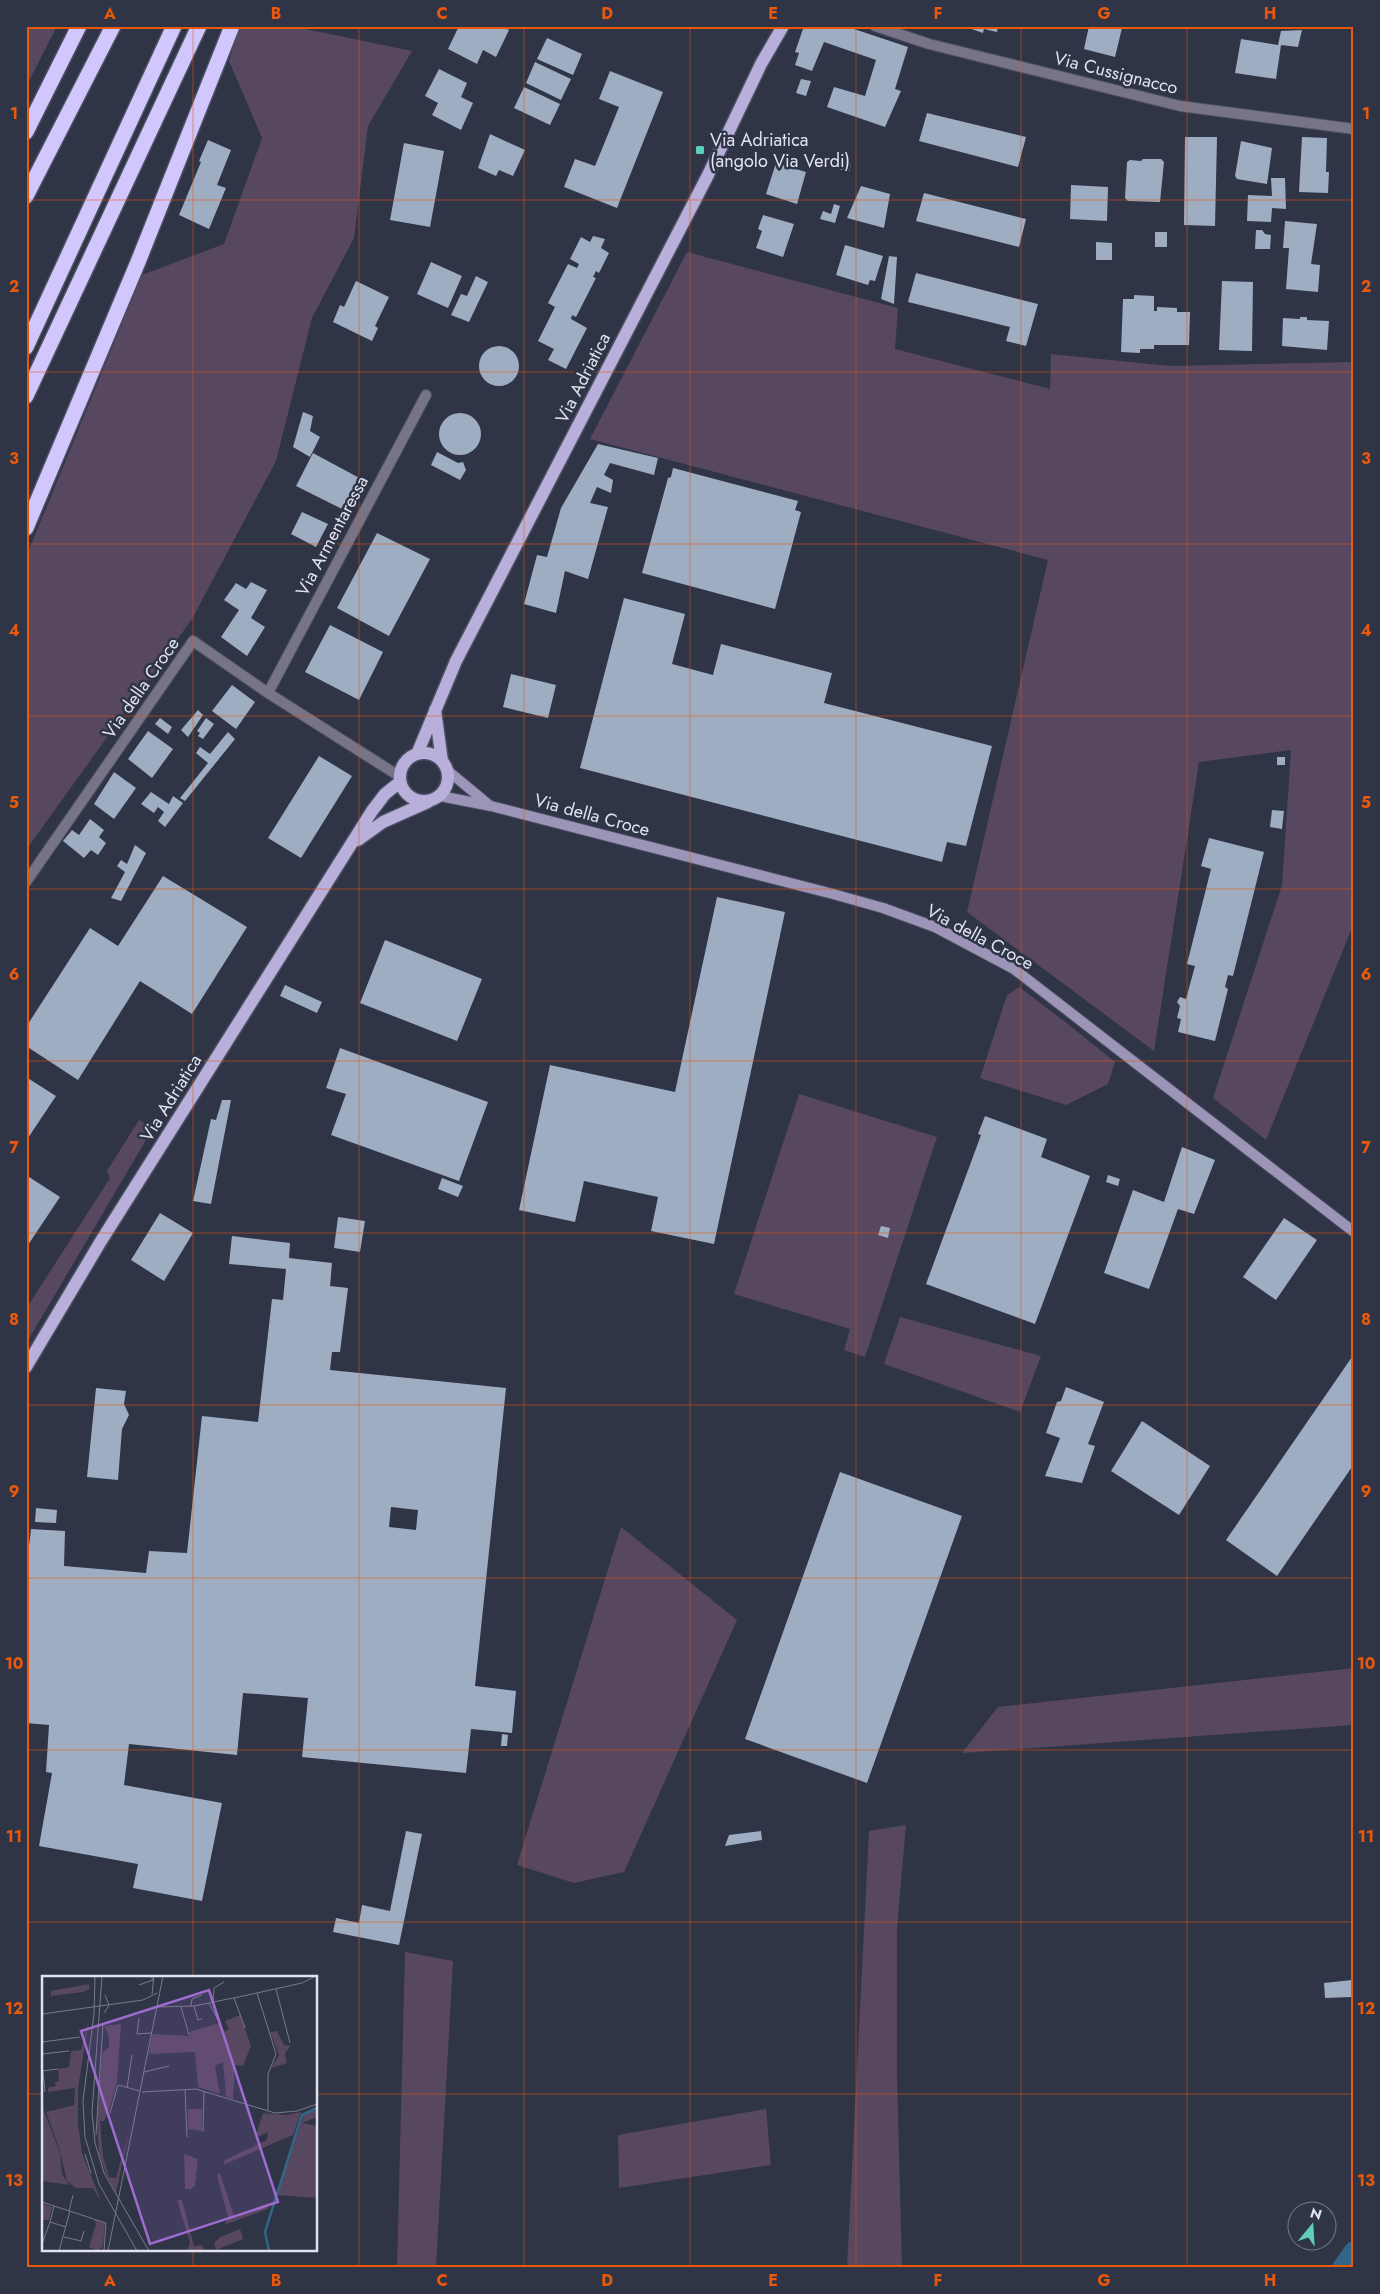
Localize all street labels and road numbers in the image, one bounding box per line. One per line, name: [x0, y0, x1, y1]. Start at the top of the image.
street label: Via Cussignacco: [1051, 45, 1181, 101]
street label: Via Adriatica: [549, 328, 617, 428]
street label: Via Armentaressa: [289, 471, 375, 601]
street label: Via della Croce: [96, 632, 186, 744]
street label: Via della Croce: [531, 787, 653, 843]
street label: Via della Croce: [922, 898, 1038, 976]
street label: Via Adriatica: [134, 1049, 208, 1147]

